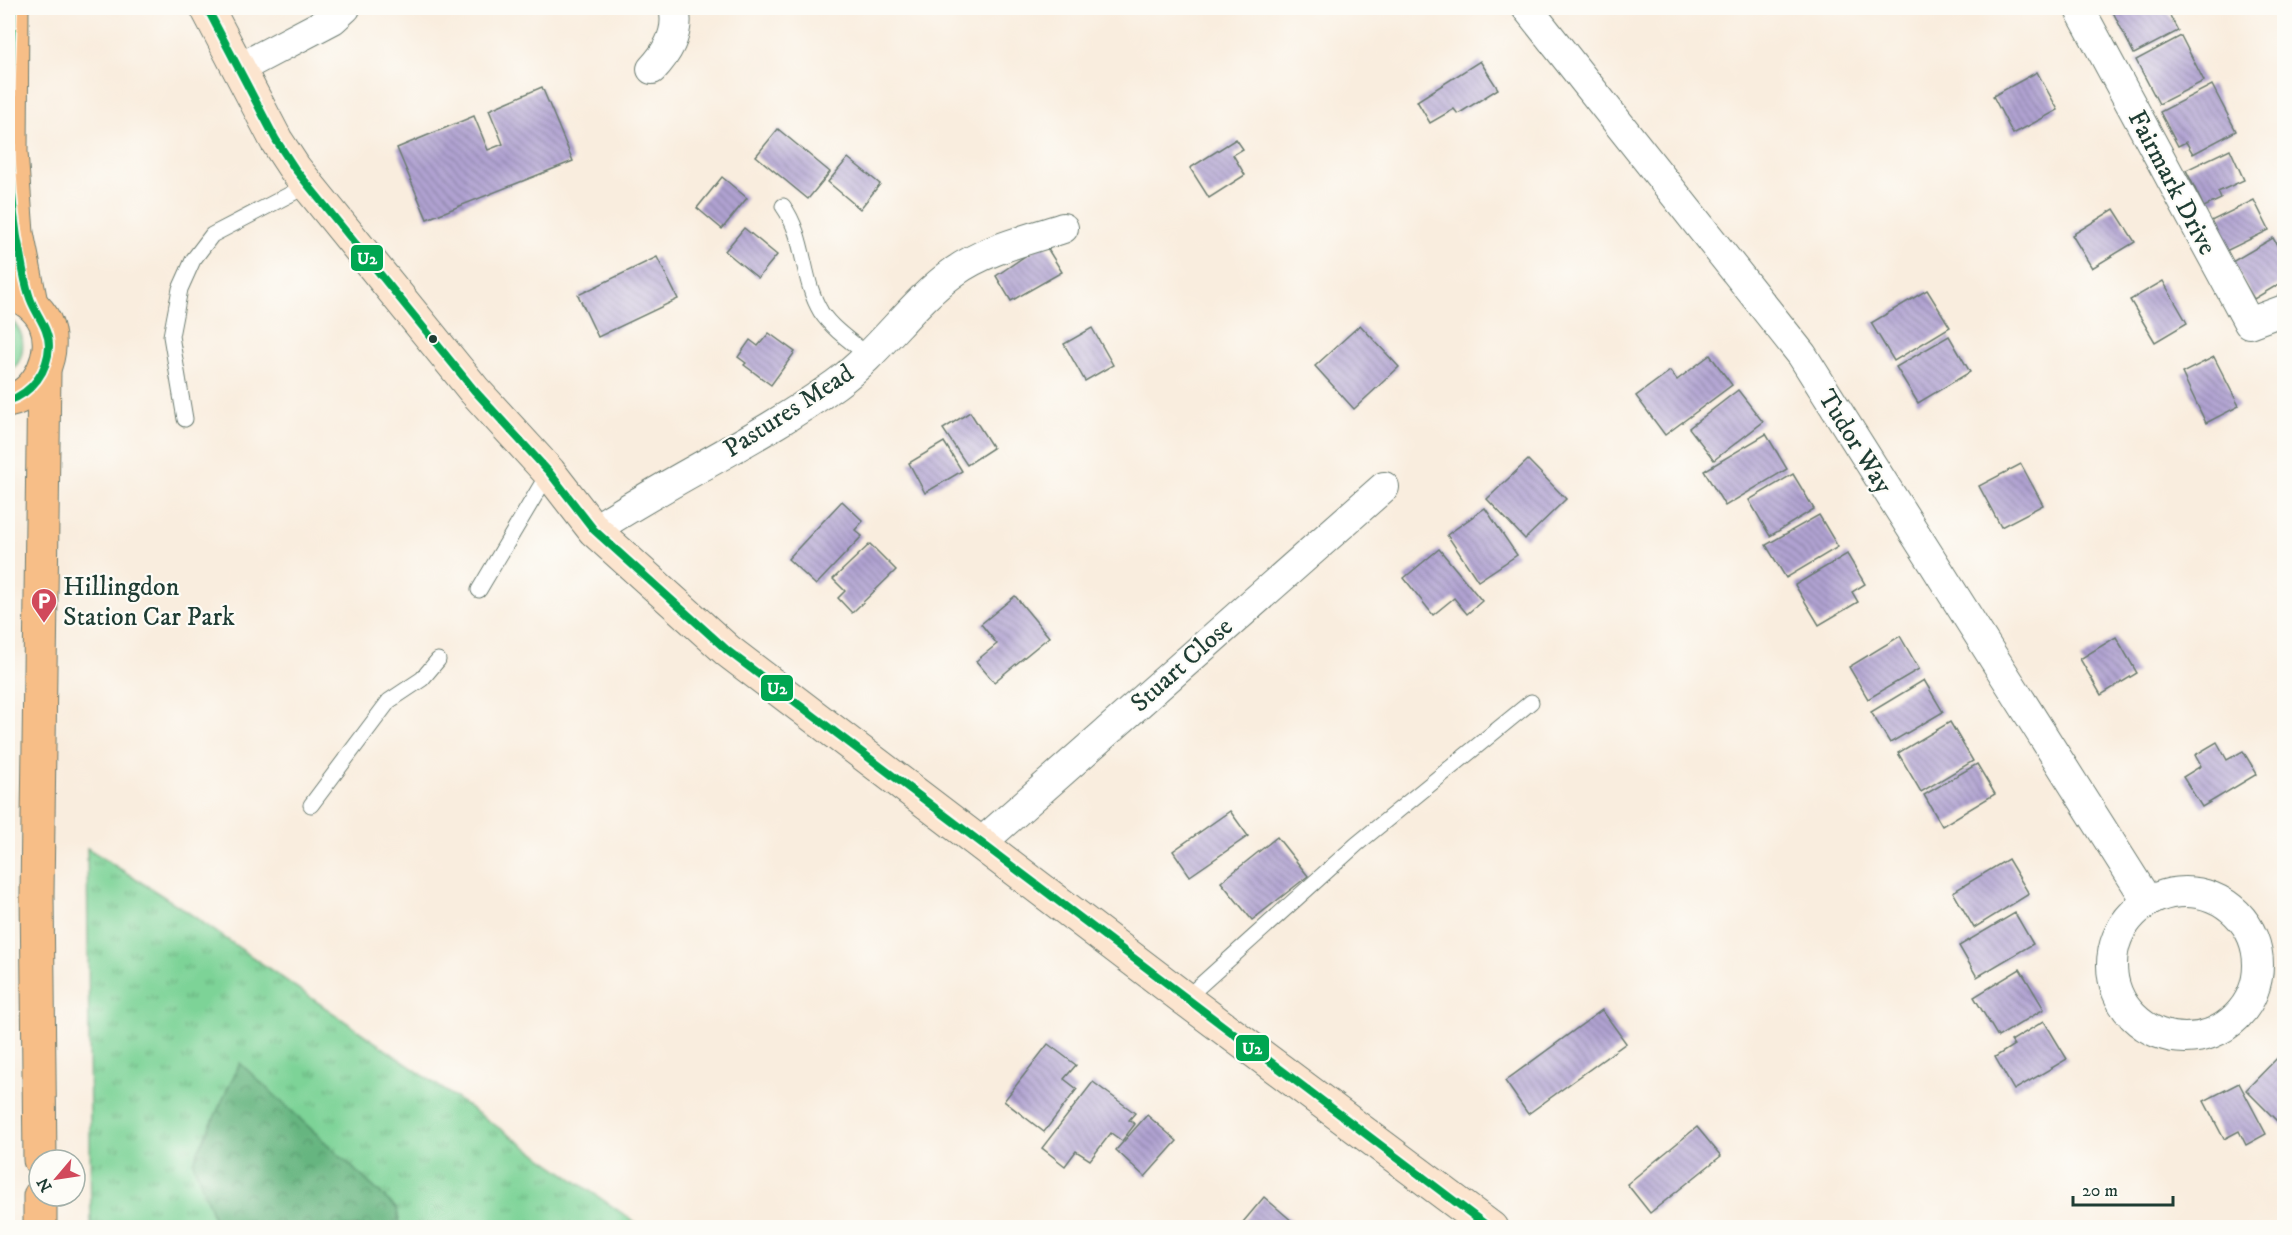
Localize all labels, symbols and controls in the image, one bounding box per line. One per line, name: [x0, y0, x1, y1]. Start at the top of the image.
street label: Fairmark Drive: [2120, 105, 2224, 261]
line badge: U2: [350, 244, 384, 272]
text: U2: [357, 249, 378, 269]
unlabelled marker: [427, 333, 439, 345]
street label: Pastures Mead: [718, 357, 860, 466]
street label: Tudor Way: [1810, 384, 1900, 501]
place label: Hillingdon Station Car Park: [63, 571, 235, 634]
parking icon: Hillingdon Station Car Park: [29, 586, 59, 624]
street label: Stuart Close: [1124, 611, 1240, 720]
line badge: U2: [760, 674, 794, 702]
text: U2: [767, 679, 788, 699]
line badge: U2: [1235, 1034, 1270, 1062]
text: U2: [1242, 1039, 1263, 1059]
north arrow: [27, 1148, 87, 1208]
scale bar: [2073, 1169, 2174, 1207]
text: N: [33, 1174, 57, 1195]
text: 20 m: [2082, 1180, 2118, 1202]

